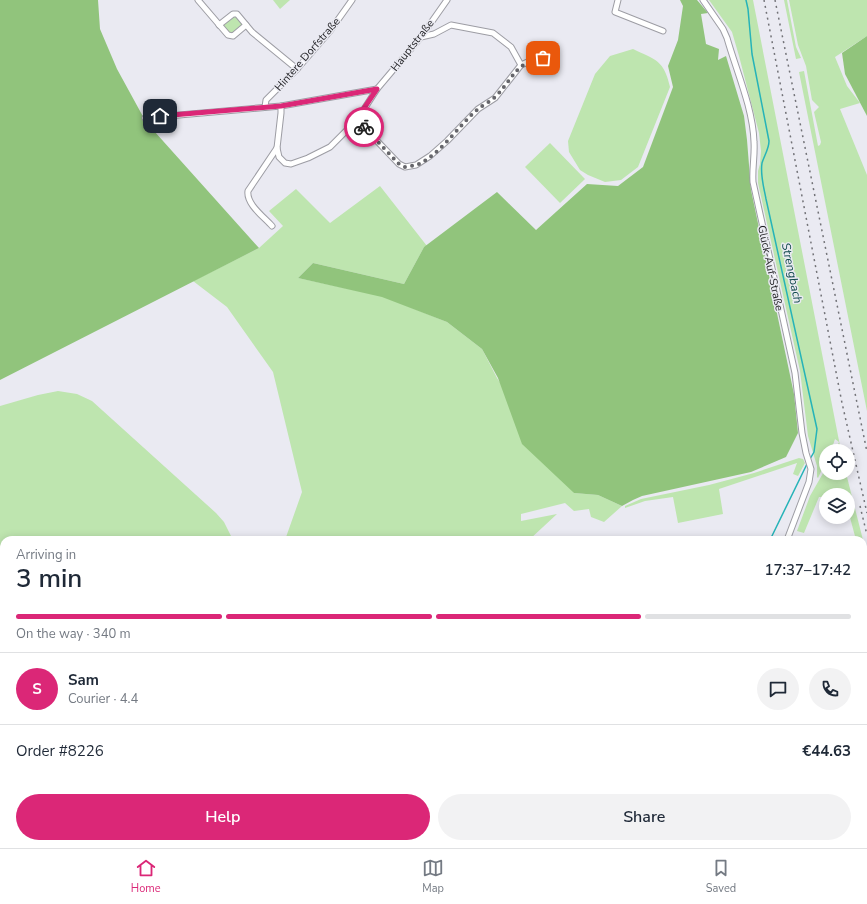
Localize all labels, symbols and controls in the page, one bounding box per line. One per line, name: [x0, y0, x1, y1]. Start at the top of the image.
street label: Hintere Dorfstraße: [271, 14, 344, 94]
street label: Hauptstraße: [387, 16, 437, 74]
pin: [526, 41, 560, 75]
icon: bag: [532, 47, 554, 69]
pin: [143, 99, 177, 133]
icon: home: [149, 105, 171, 127]
courier: [344, 107, 384, 147]
icon: bike: [353, 116, 375, 138]
street label: Glück-Auf-Straße: [754, 224, 787, 312]
water label: Strengbach: [778, 241, 806, 305]
map controls: [819, 444, 855, 524]
button: locate: [819, 444, 855, 480]
button: layers: [819, 488, 855, 524]
text: Arriving in: [16, 546, 76, 564]
text: 17:37–17:42: [764, 560, 851, 580]
text: 3 min: [16, 561, 82, 596]
text: On the way · 340 m: [16, 625, 131, 643]
button: chat: [757, 668, 799, 710]
button: phone: [809, 668, 851, 710]
text: Sam: [68, 670, 99, 690]
text: S: [32, 679, 42, 699]
text: Courier · 4.4: [68, 690, 138, 708]
text: Order #8226: [16, 741, 104, 761]
text: €44.63: [802, 741, 851, 761]
button: Help: [16, 794, 430, 840]
button: Share: [438, 794, 851, 840]
tab: Home: [131, 857, 161, 896]
tab: Map: [422, 857, 444, 896]
tab: Saved: [706, 857, 736, 896]

